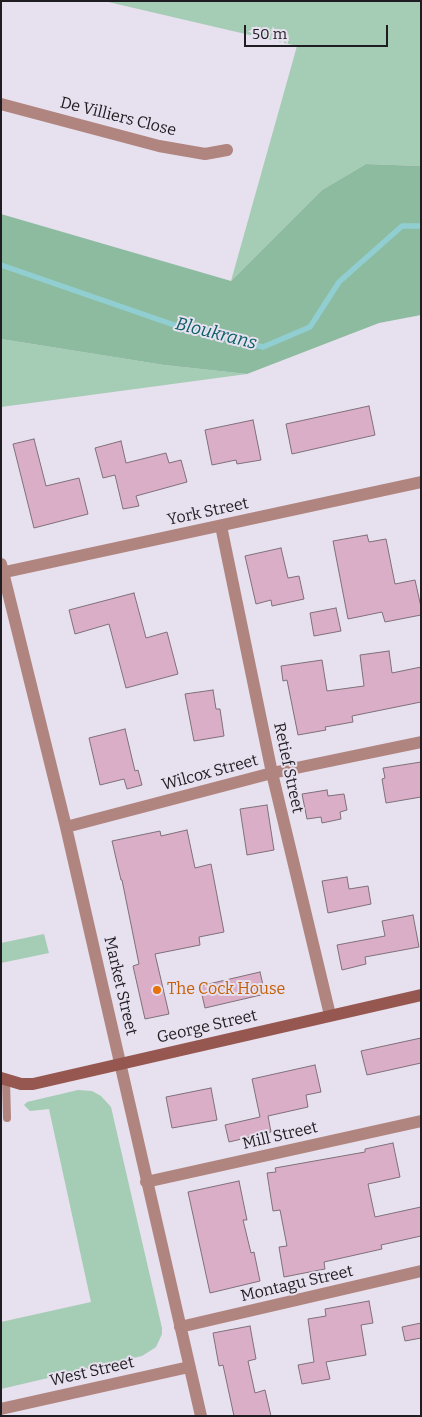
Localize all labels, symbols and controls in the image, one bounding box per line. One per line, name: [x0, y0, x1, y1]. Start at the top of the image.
scale bar: [247, 15, 391, 47]
text: 50 m: [252, 25, 287, 43]
street label: De Villiers Close: [58, 93, 178, 141]
water label: Bloukrans: [173, 313, 259, 355]
street label: York Street: [166, 494, 250, 530]
street label: Retief Street: [269, 721, 307, 815]
street label: Wilcox Street: [160, 751, 260, 795]
street label: Market Street: [99, 935, 141, 1037]
place label: The Cock House: [167, 980, 285, 1000]
marker: The Cock House: [151, 984, 163, 996]
street label: George Street: [155, 1006, 259, 1048]
street label: Mill Street: [241, 1118, 319, 1154]
street label: Montagu Street: [239, 1262, 355, 1306]
street label: West Street: [48, 1353, 136, 1391]

